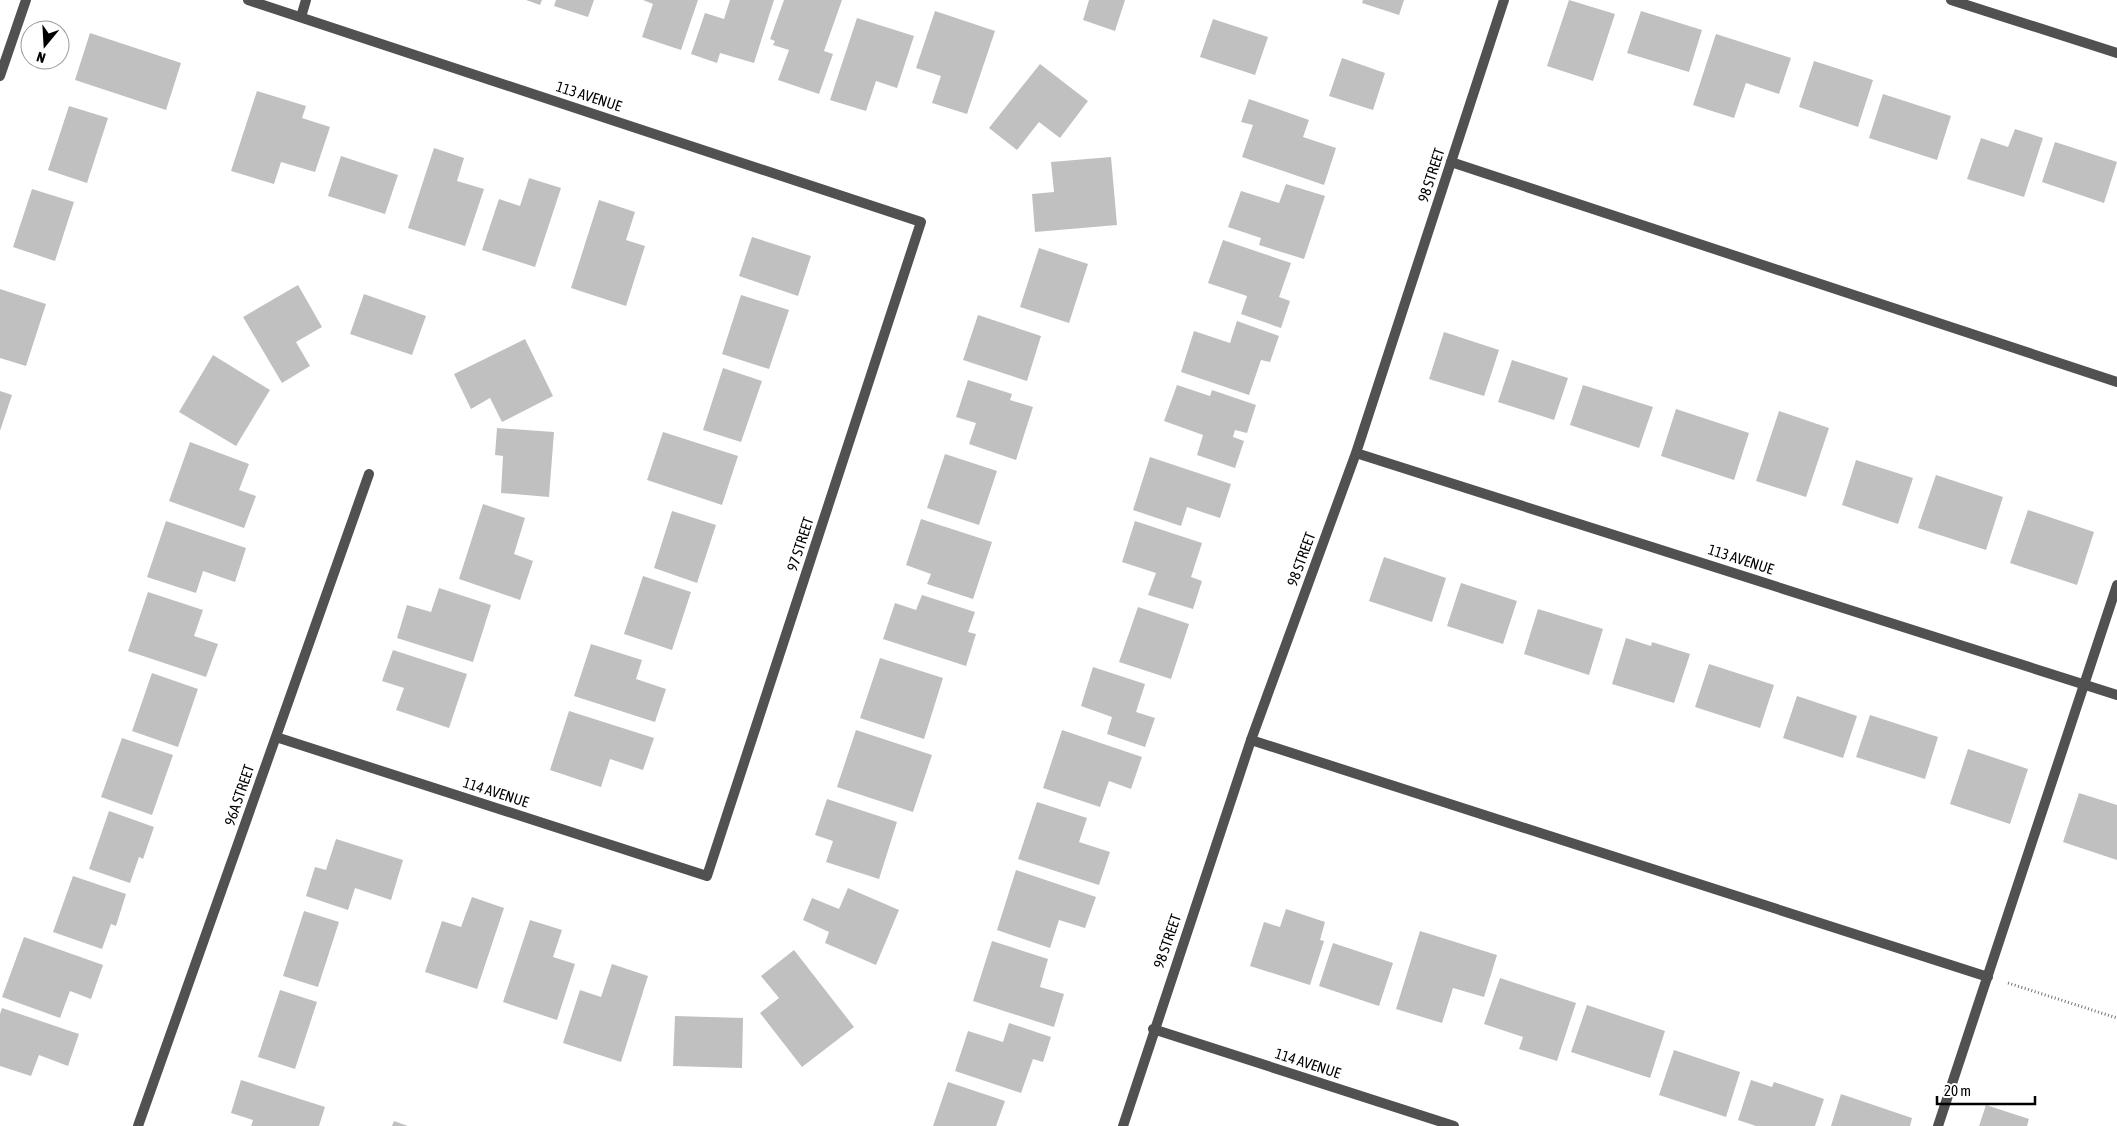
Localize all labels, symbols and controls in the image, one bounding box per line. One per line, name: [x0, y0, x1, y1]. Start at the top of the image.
north arrow: [20, 20, 70, 70]
text: N: [35, 48, 47, 66]
street label: 113 AVENUE: [554, 77, 625, 115]
street label: 98 STREET: [1414, 145, 1448, 204]
street label: 97 STREET: [783, 514, 817, 573]
street label: 98 STREET: [1283, 529, 1319, 588]
street label: 113 AVENUE: [1706, 540, 1777, 578]
street label: 96A STREET: [221, 762, 257, 828]
street label: 114 AVENUE: [461, 773, 532, 811]
street label: 98 STREET: [1150, 911, 1184, 970]
street label: 114 AVENUE: [1273, 1044, 1344, 1082]
scale bar: [1937, 1074, 2034, 1106]
text: 20 m: [1944, 1082, 1971, 1099]

